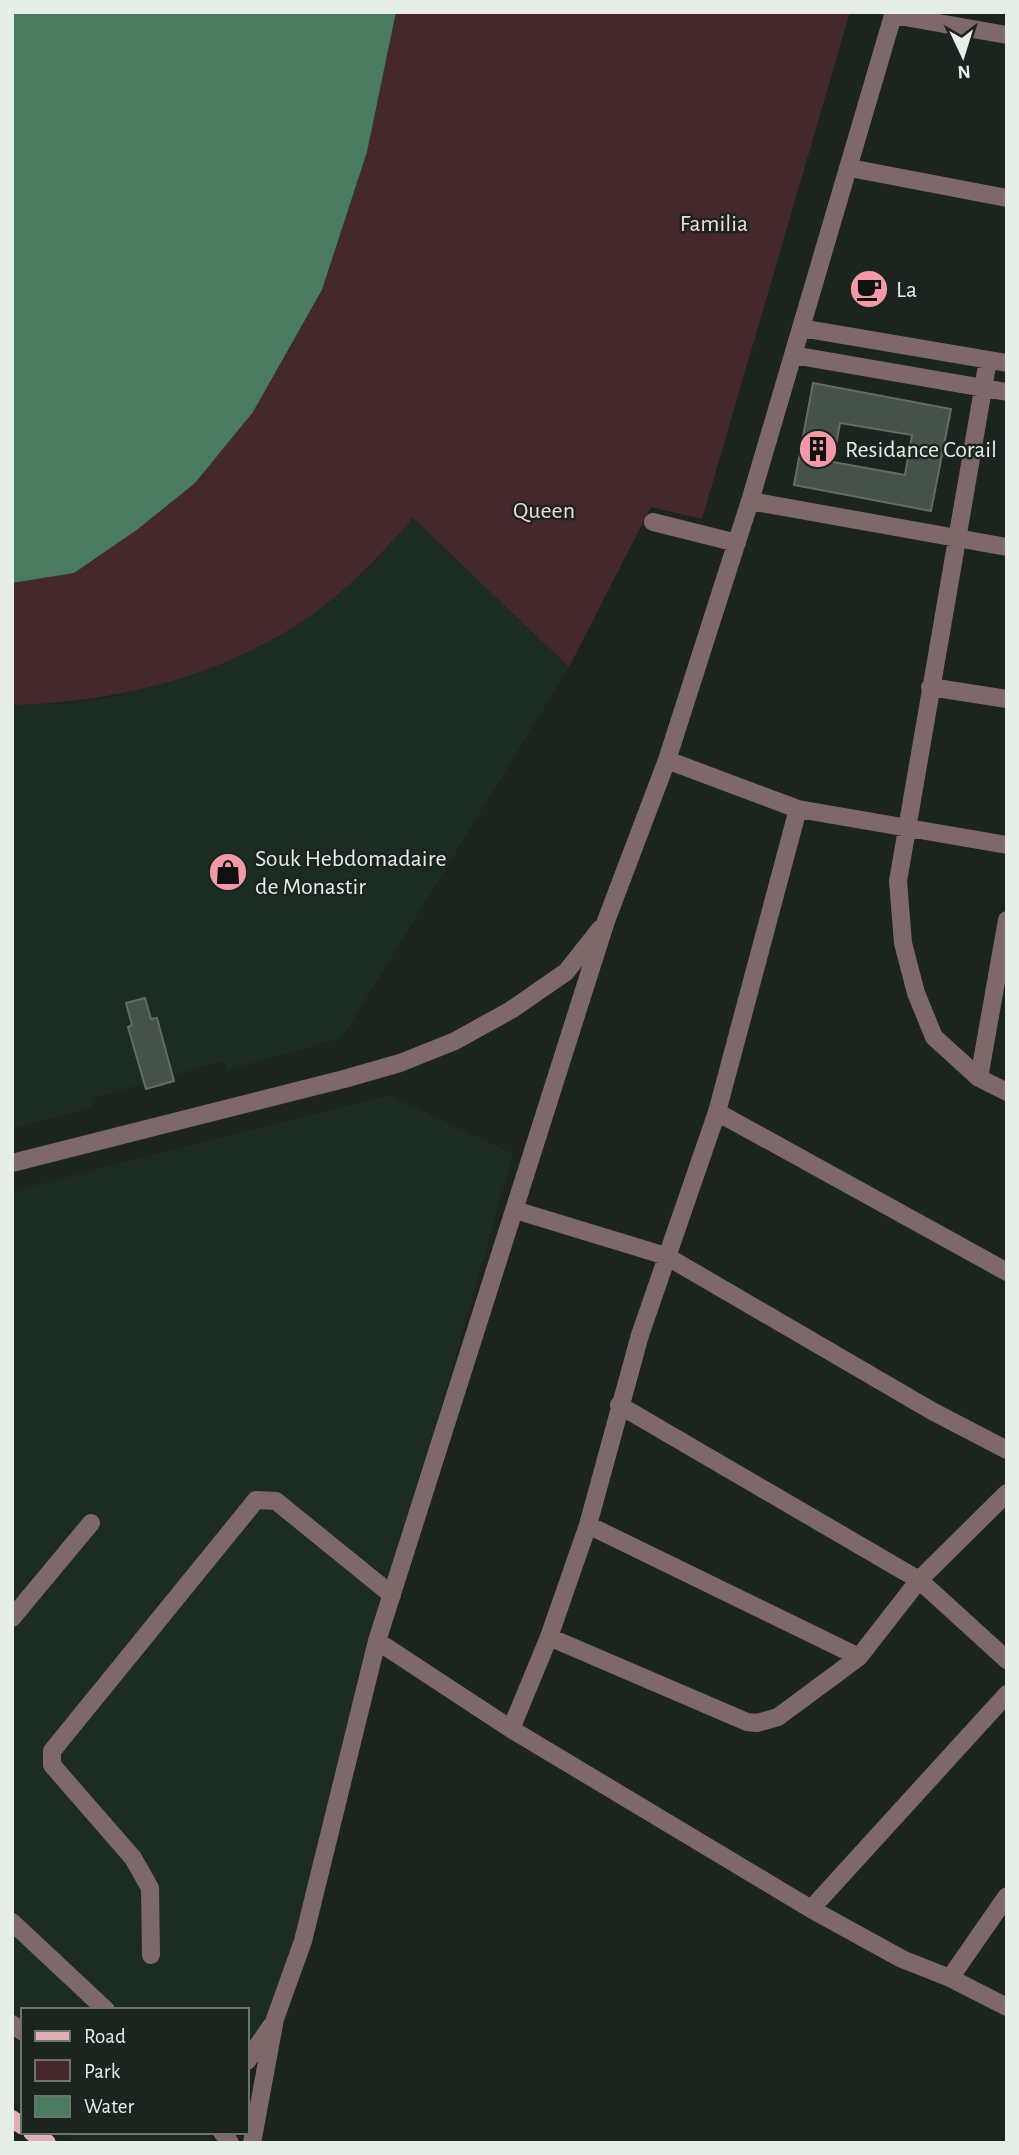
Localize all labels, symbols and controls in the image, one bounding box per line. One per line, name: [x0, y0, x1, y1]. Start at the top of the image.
north arrow: [928, 21, 998, 91]
text: N: [957, 62, 971, 81]
park label: Familia: [680, 212, 748, 236]
cafe icon: La: [848, 268, 890, 310]
place label: La: [896, 278, 917, 302]
building icon: Residance Corail: [797, 428, 839, 470]
place label: Residance Corail: [845, 438, 997, 462]
park label: Queen: [513, 499, 575, 523]
place label: Souk Hebdomadaire de Monastir: [255, 847, 446, 899]
shop icon: Souk Hebdomadaire de Monastir: [207, 851, 249, 893]
legend: [21, 2008, 248, 2134]
text: Road: [84, 2026, 126, 2047]
text: Park: [84, 2061, 121, 2082]
text: Water: [84, 2096, 134, 2117]

